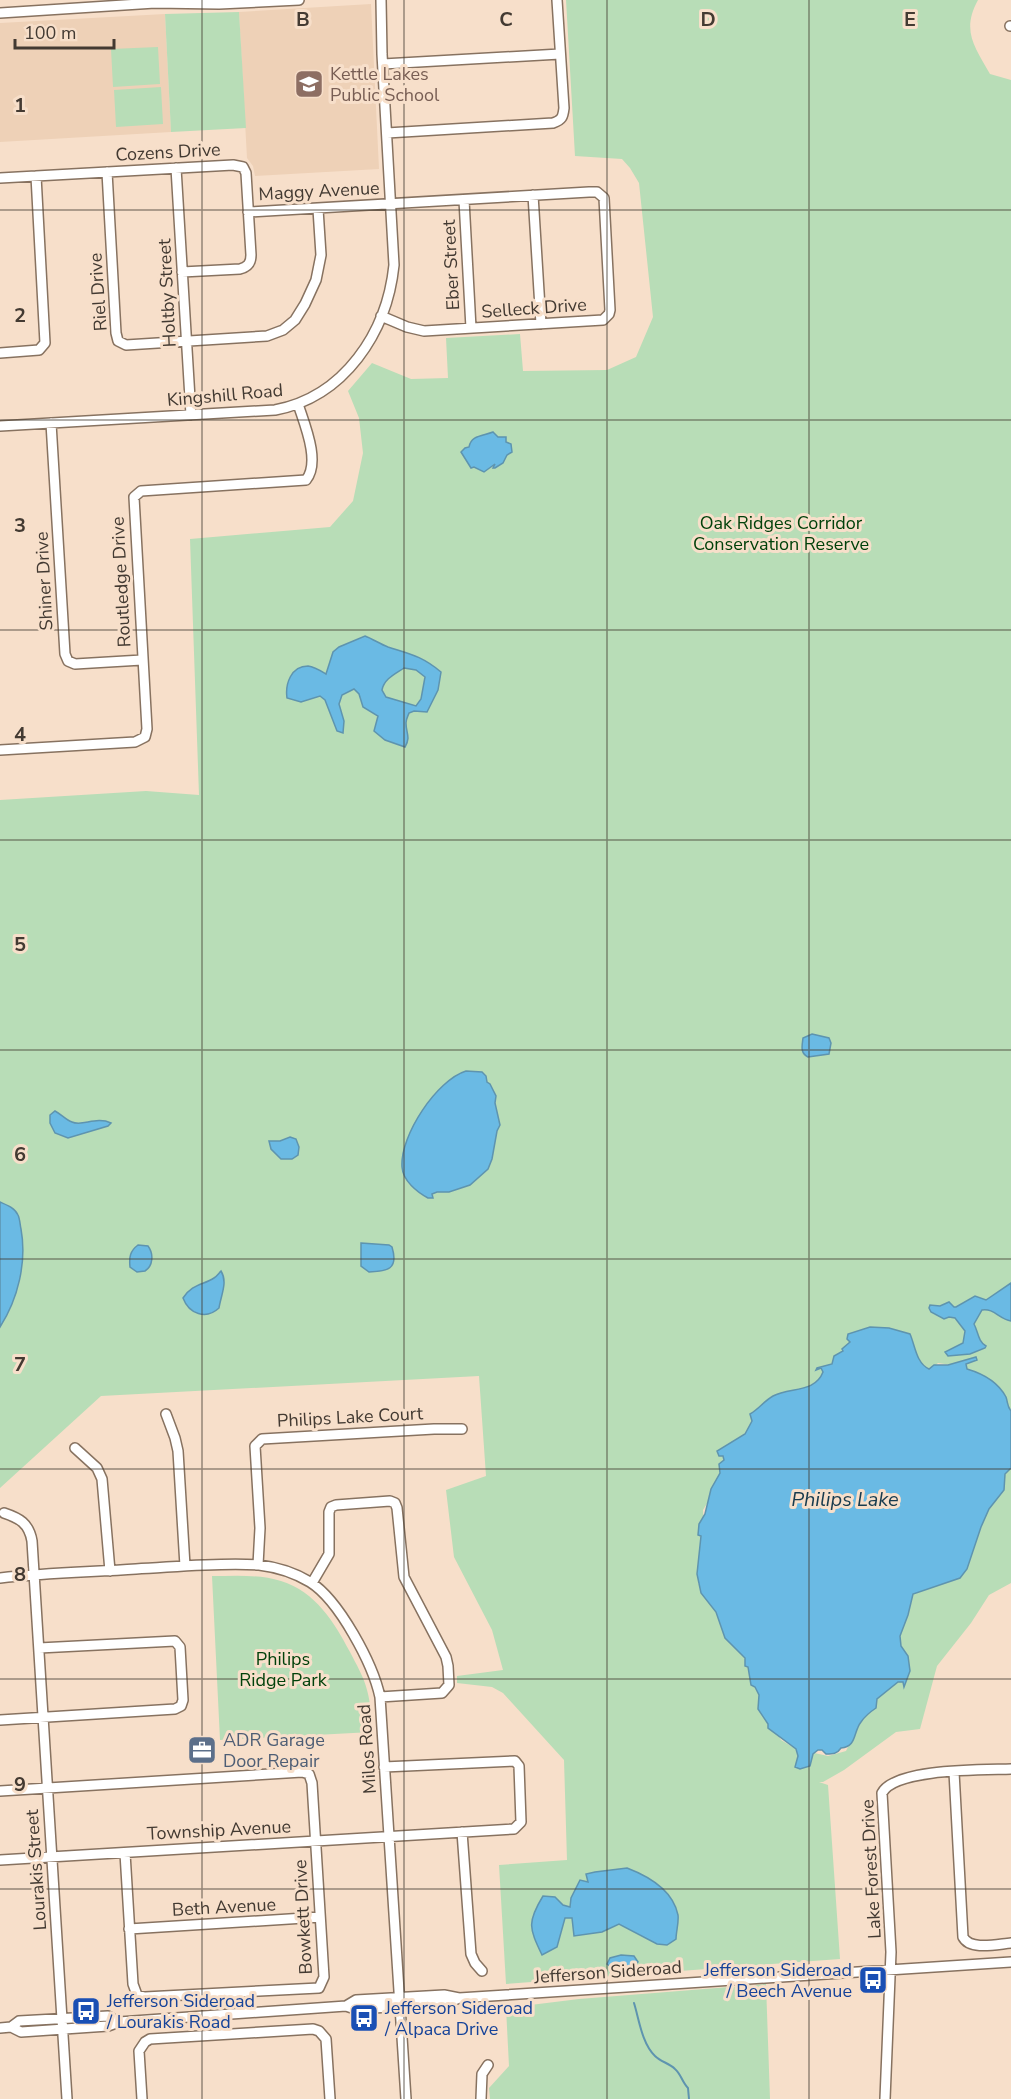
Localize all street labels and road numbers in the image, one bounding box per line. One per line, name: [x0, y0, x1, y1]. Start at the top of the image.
street label: Cozens Drive: [115, 137, 221, 167]
street label: Maggy Avenue: [258, 176, 380, 206]
street label: Eber Street: [437, 218, 465, 311]
street label: Holtby Street: [152, 237, 182, 348]
street label: Riel Drive: [83, 252, 113, 332]
street label: Selleck Drive: [481, 292, 587, 324]
street label: Kingshill Road: [166, 378, 284, 412]
street label: Routledge Drive: [106, 516, 136, 648]
street label: Shiner Drive: [29, 531, 59, 631]
street label: Philips Lake Court: [276, 1401, 424, 1433]
street label: Milos Road: [352, 1703, 382, 1795]
street label: Lake Forest Drive: [855, 1799, 887, 1939]
street label: Lourakis Street: [20, 1808, 52, 1931]
street label: Township Avenue: [146, 1814, 292, 1846]
street label: Bowkett Drive: [288, 1859, 318, 1975]
street label: Beth Avenue: [171, 1892, 277, 1922]
street label: Jefferson Sideroad: [532, 1955, 683, 1989]

